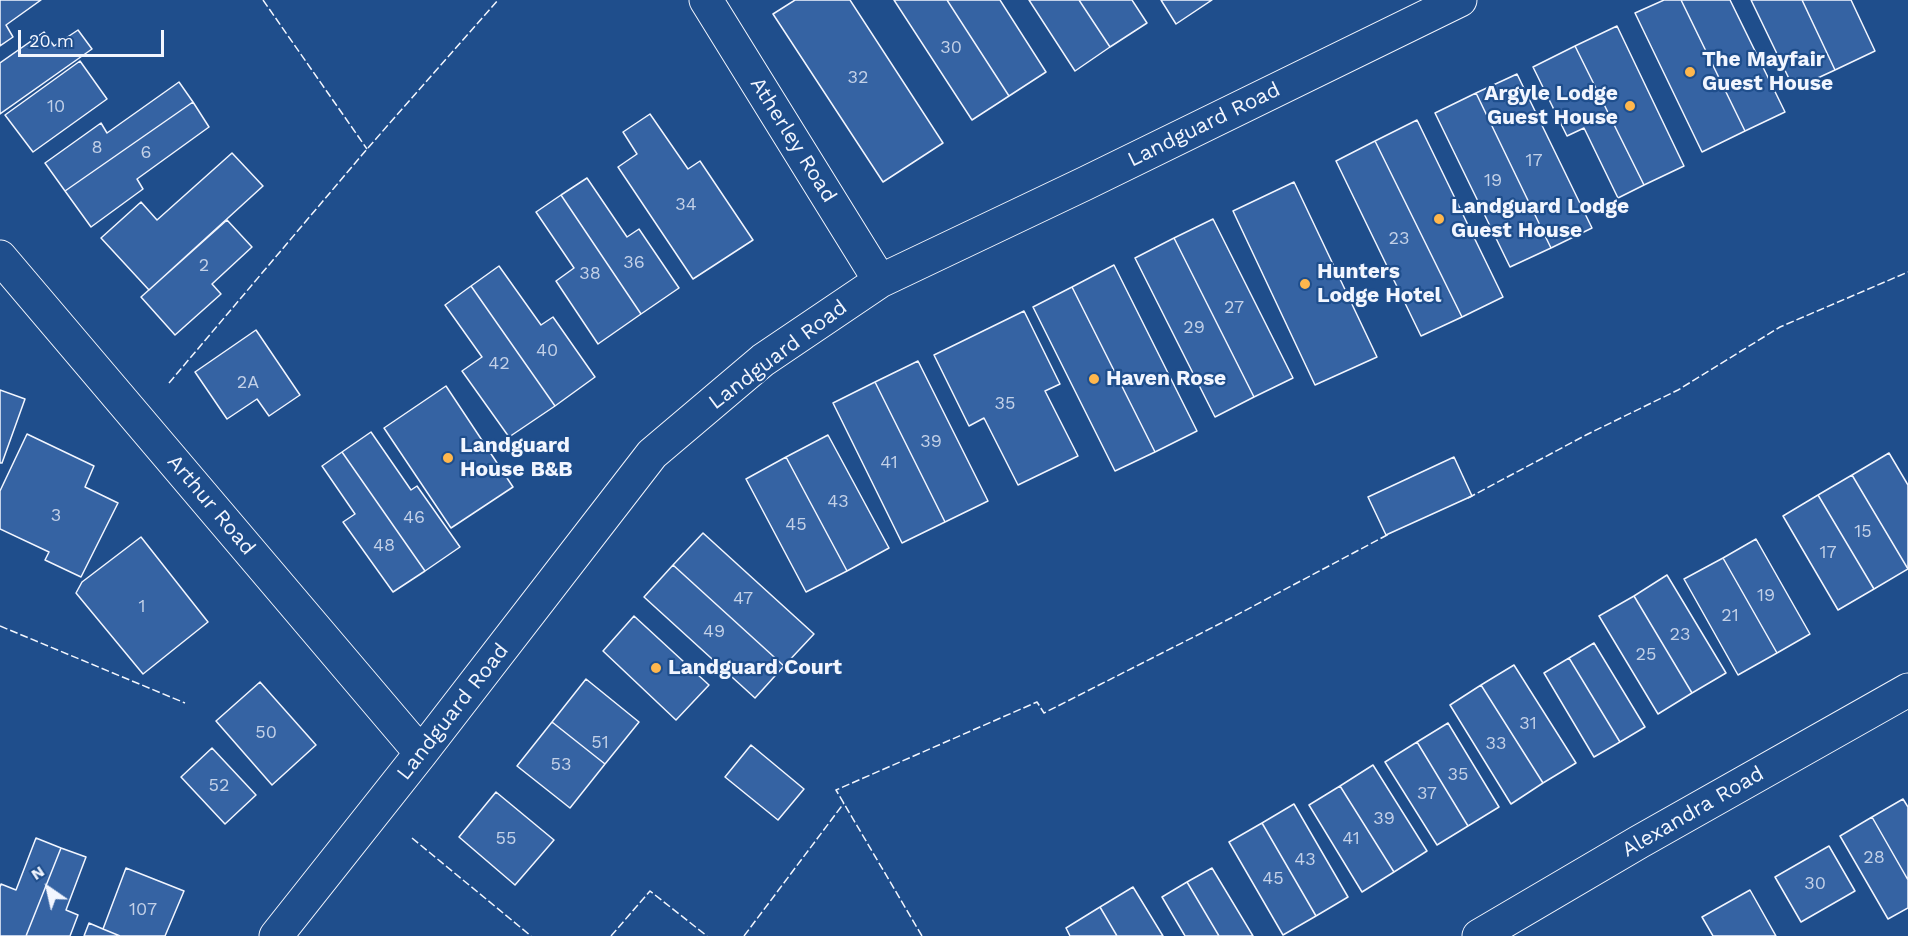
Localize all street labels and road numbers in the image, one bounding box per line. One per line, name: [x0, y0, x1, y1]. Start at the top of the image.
street label: Atherley Road: [744, 73, 842, 207]
street label: Landguard Road: [1124, 77, 1284, 173]
street label: Landguard Road: [704, 295, 852, 415]
street label: Arthur Road: [162, 450, 260, 560]
street label: Landguard Road: [392, 639, 514, 785]
street label: Alexandra Road: [1618, 761, 1768, 863]

